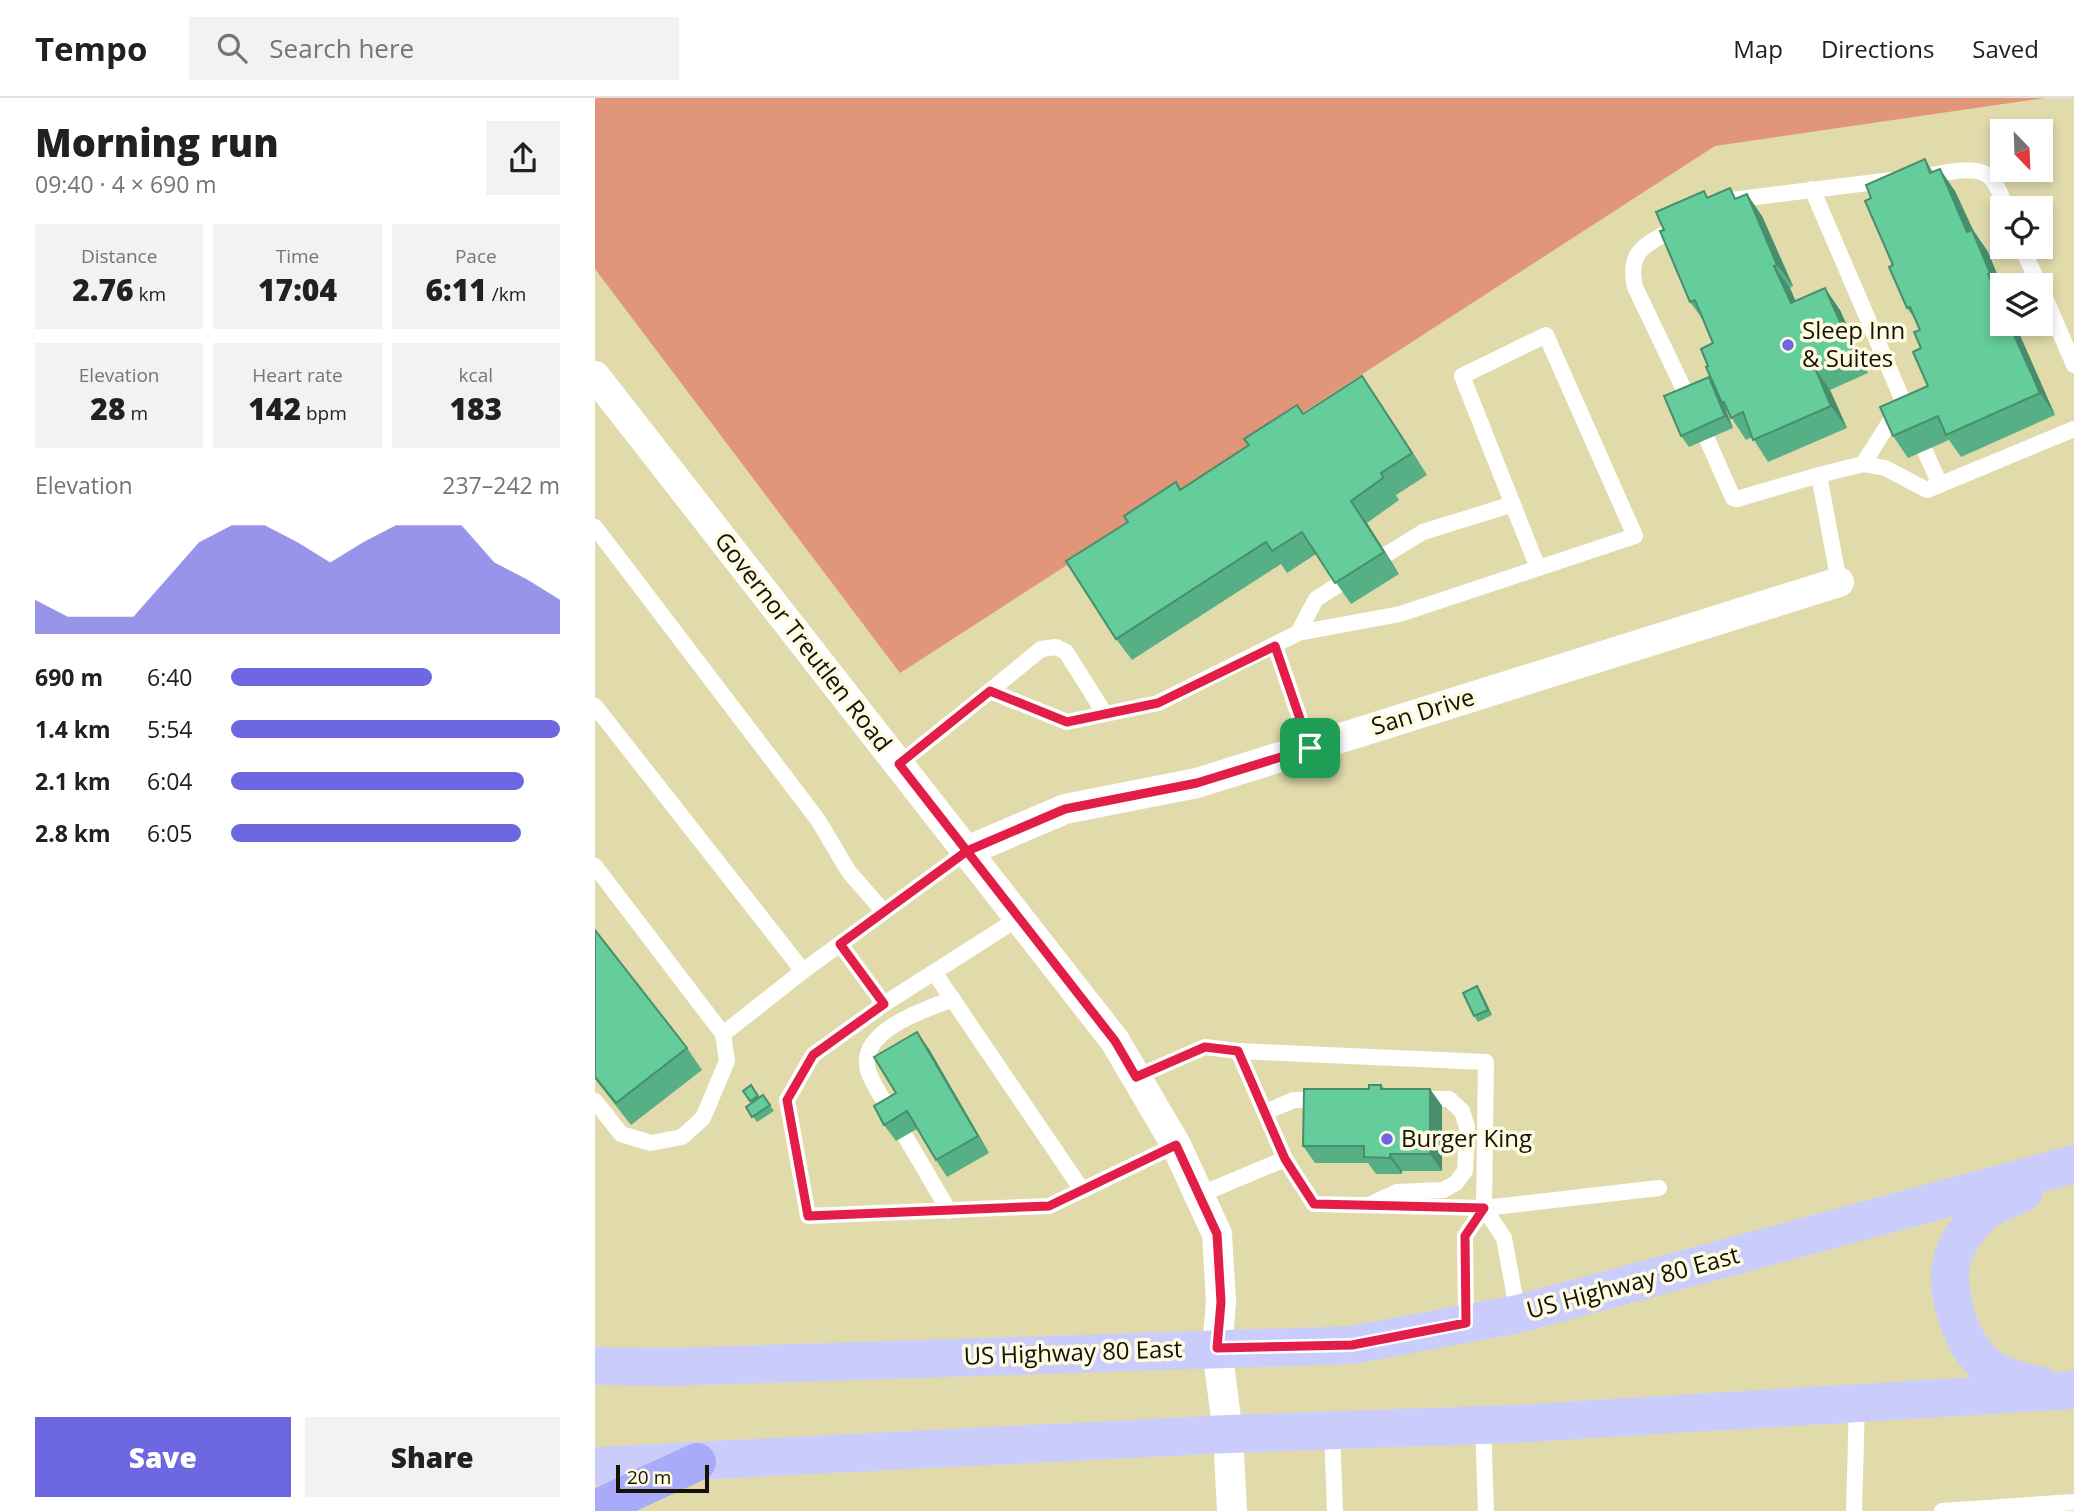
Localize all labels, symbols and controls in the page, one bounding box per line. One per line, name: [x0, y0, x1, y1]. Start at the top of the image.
search box: [189, 17, 679, 80]
text: Tempo: [35, 26, 147, 71]
icon: search: [213, 29, 251, 67]
text: Search here: [269, 30, 414, 66]
text: Map: [1733, 32, 1783, 65]
text: Directions: [1821, 32, 1934, 65]
text: Saved: [1972, 32, 2039, 65]
text: Morning run: [35, 116, 279, 168]
north arrow: [1990, 119, 2053, 182]
map controls: [1990, 119, 2053, 336]
button: share: [486, 121, 560, 195]
text: 09:40 · 4 × 690 m: [35, 168, 217, 200]
button: locate: [1990, 196, 2053, 259]
text: Distance: [81, 243, 157, 269]
text: Time: [276, 243, 319, 269]
text: Pace: [455, 243, 497, 269]
text: 2.76: [72, 269, 134, 310]
text: 17:04: [258, 269, 337, 310]
text: 6:11: [425, 269, 487, 310]
button: layers: [1990, 273, 2053, 336]
text: km: [134, 281, 166, 307]
text: /km: [487, 281, 526, 307]
place label: Sleep Inn & Suites: [1802, 313, 1905, 374]
marker: Sleep Inn & Suites: [1780, 337, 1796, 353]
text: Elevation: [79, 362, 160, 388]
text: Heart rate: [252, 362, 343, 388]
text: kcal: [459, 362, 493, 388]
text: 28: [90, 388, 125, 429]
text: 142: [248, 388, 301, 429]
text: 183: [449, 388, 502, 429]
text: m: [125, 400, 148, 426]
text: bpm: [301, 400, 347, 426]
text: Elevation: [35, 469, 133, 501]
text: 237–242 m: [442, 469, 560, 501]
street label: Governor Treutlen Road: [708, 525, 900, 758]
text: 690 m: [35, 661, 103, 693]
text: 6:40: [147, 661, 193, 693]
street label: San Drive: [1367, 679, 1478, 742]
text: 1.4 km: [35, 713, 111, 745]
text: 5:54: [147, 713, 193, 745]
pin: [1280, 718, 1340, 778]
icon: arrive: [1291, 729, 1329, 767]
text: 2.1 km: [35, 765, 111, 797]
text: 6:04: [147, 765, 193, 797]
text: 2.8 km: [35, 817, 111, 849]
text: 6:05: [147, 817, 193, 849]
place label: Burger King: [1401, 1121, 1532, 1154]
marker: Burger King: [1379, 1131, 1395, 1147]
street label: US Highway 80 East: [1523, 1237, 1743, 1326]
street label: US Highway 80 East: [963, 1331, 1183, 1372]
button: Save: [35, 1417, 291, 1497]
button: Share: [305, 1417, 560, 1497]
scale bar: [616, 1462, 709, 1494]
text: 20 m: [627, 1464, 671, 1490]

